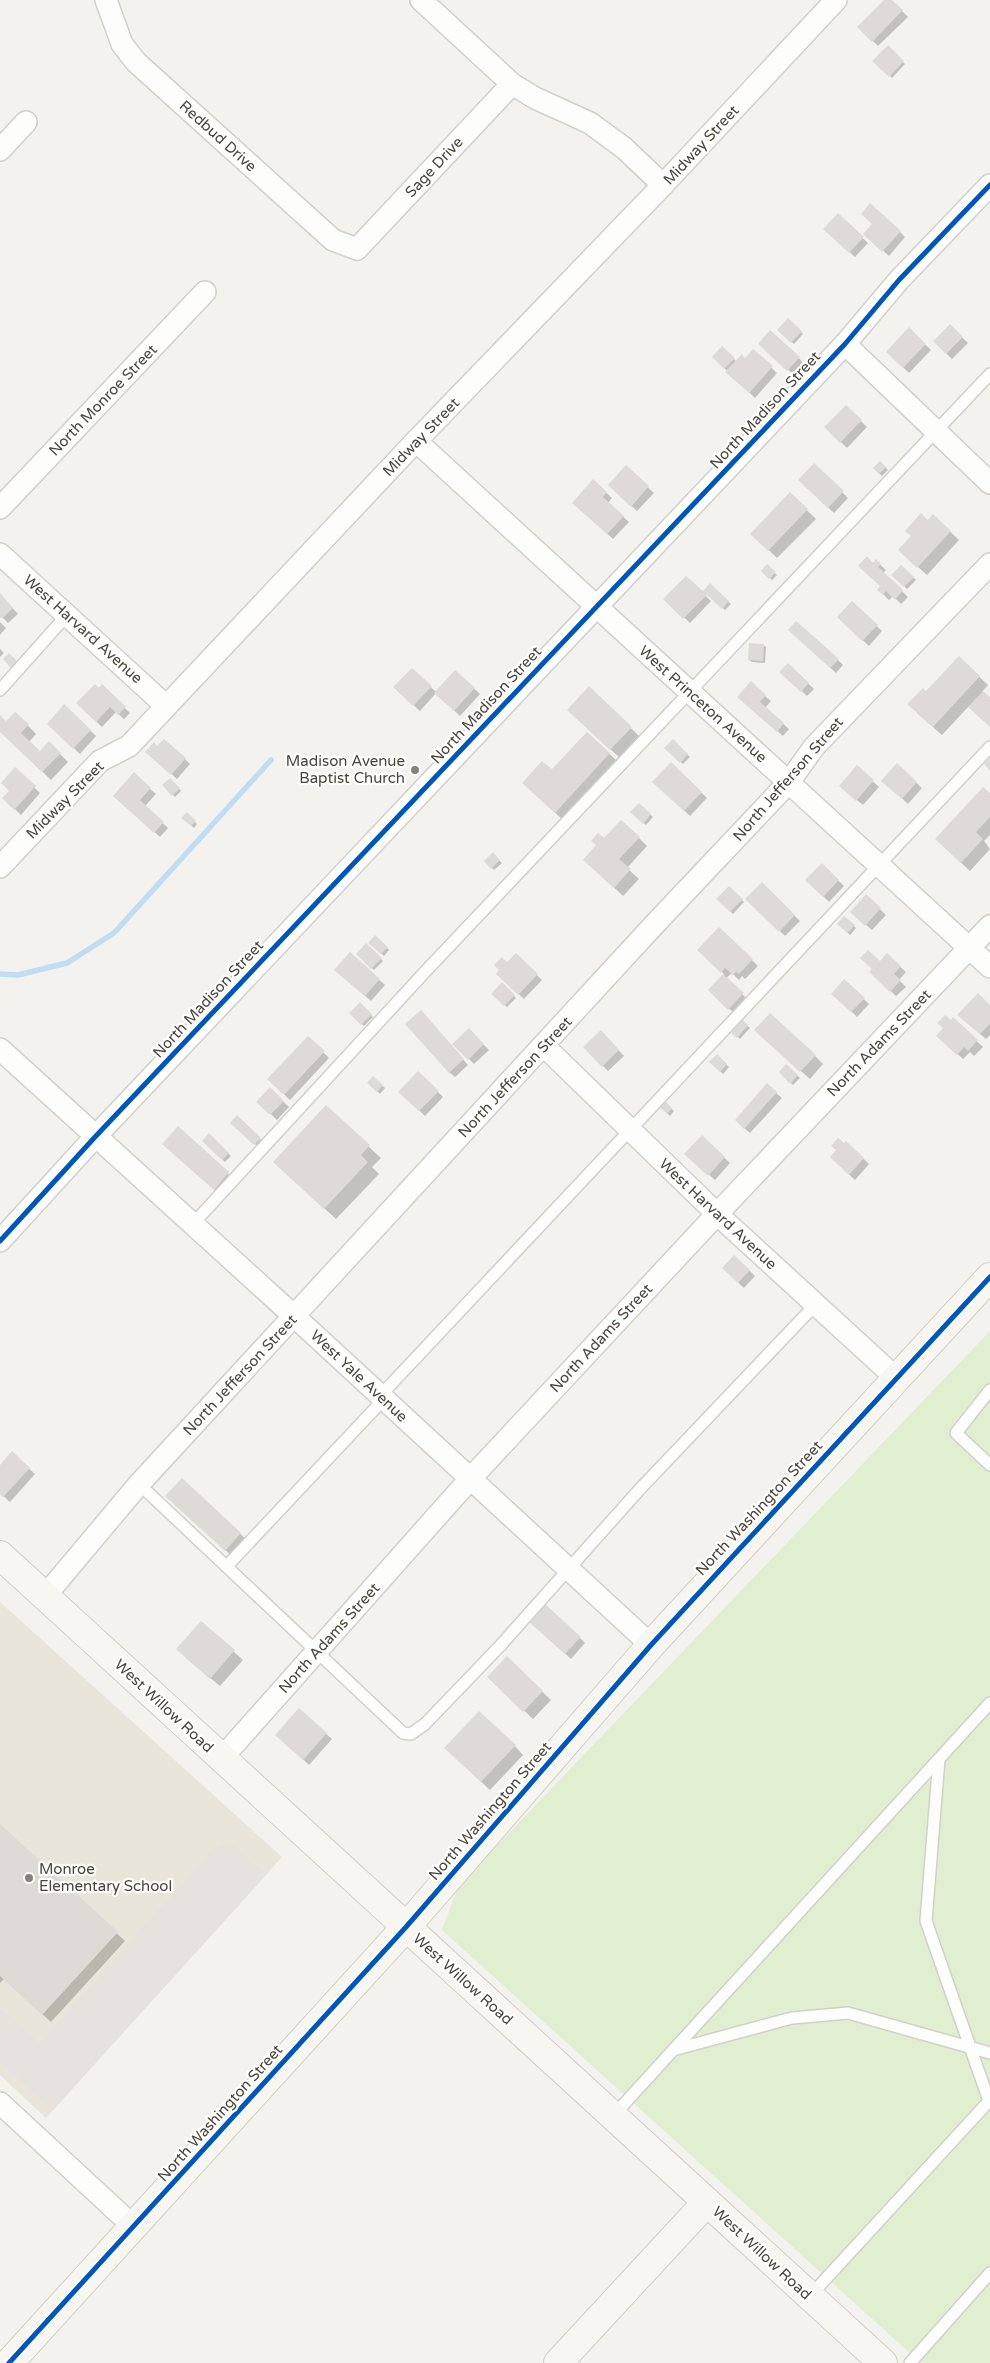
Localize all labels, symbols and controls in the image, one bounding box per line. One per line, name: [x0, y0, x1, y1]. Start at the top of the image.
street label: Redbud Drive: [176, 97, 260, 175]
street label: Midway Street: [659, 101, 743, 189]
street label: Sage Drive: [401, 133, 467, 201]
street label: North Monroe Street: [45, 340, 161, 459]
street label: North Madison Street: [706, 347, 824, 472]
street label: Midway Street: [379, 394, 463, 480]
street label: West Harvard Avenue: [20, 571, 146, 687]
street label: North Madison Street: [427, 642, 545, 767]
street label: West Princeton Avenue: [635, 642, 771, 766]
street label: North Jefferson Street: [729, 713, 847, 845]
place label: Madison Avenue Baptist Church: [286, 752, 405, 787]
street label: Midway Street: [22, 757, 108, 843]
marker: Madison Avenue Baptist Church: [409, 764, 421, 776]
street label: North Madison Street: [149, 936, 267, 1061]
street label: North Adams Street: [823, 985, 935, 1100]
street label: North Jefferson Street: [454, 1013, 576, 1141]
street label: West Harvard Avenue: [656, 1155, 780, 1273]
street label: North Adams Street: [546, 1280, 656, 1396]
street label: North Jefferson Street: [179, 1311, 301, 1439]
street label: West Yale Avenue: [307, 1326, 411, 1426]
street label: North Washington Street: [692, 1437, 826, 1579]
street label: North Adams Street: [275, 1579, 383, 1697]
street label: West Willow Road: [111, 1656, 217, 1756]
street label: North Washington Street: [425, 1738, 555, 1884]
place label: Monroe Elementary School: [39, 1860, 172, 1895]
marker: Monroe Elementary School: [23, 1872, 35, 1884]
street label: West Willow Road: [409, 1929, 517, 2029]
street label: North Washington Street: [154, 2041, 286, 2185]
street label: West Willow Road: [709, 2203, 815, 2303]

